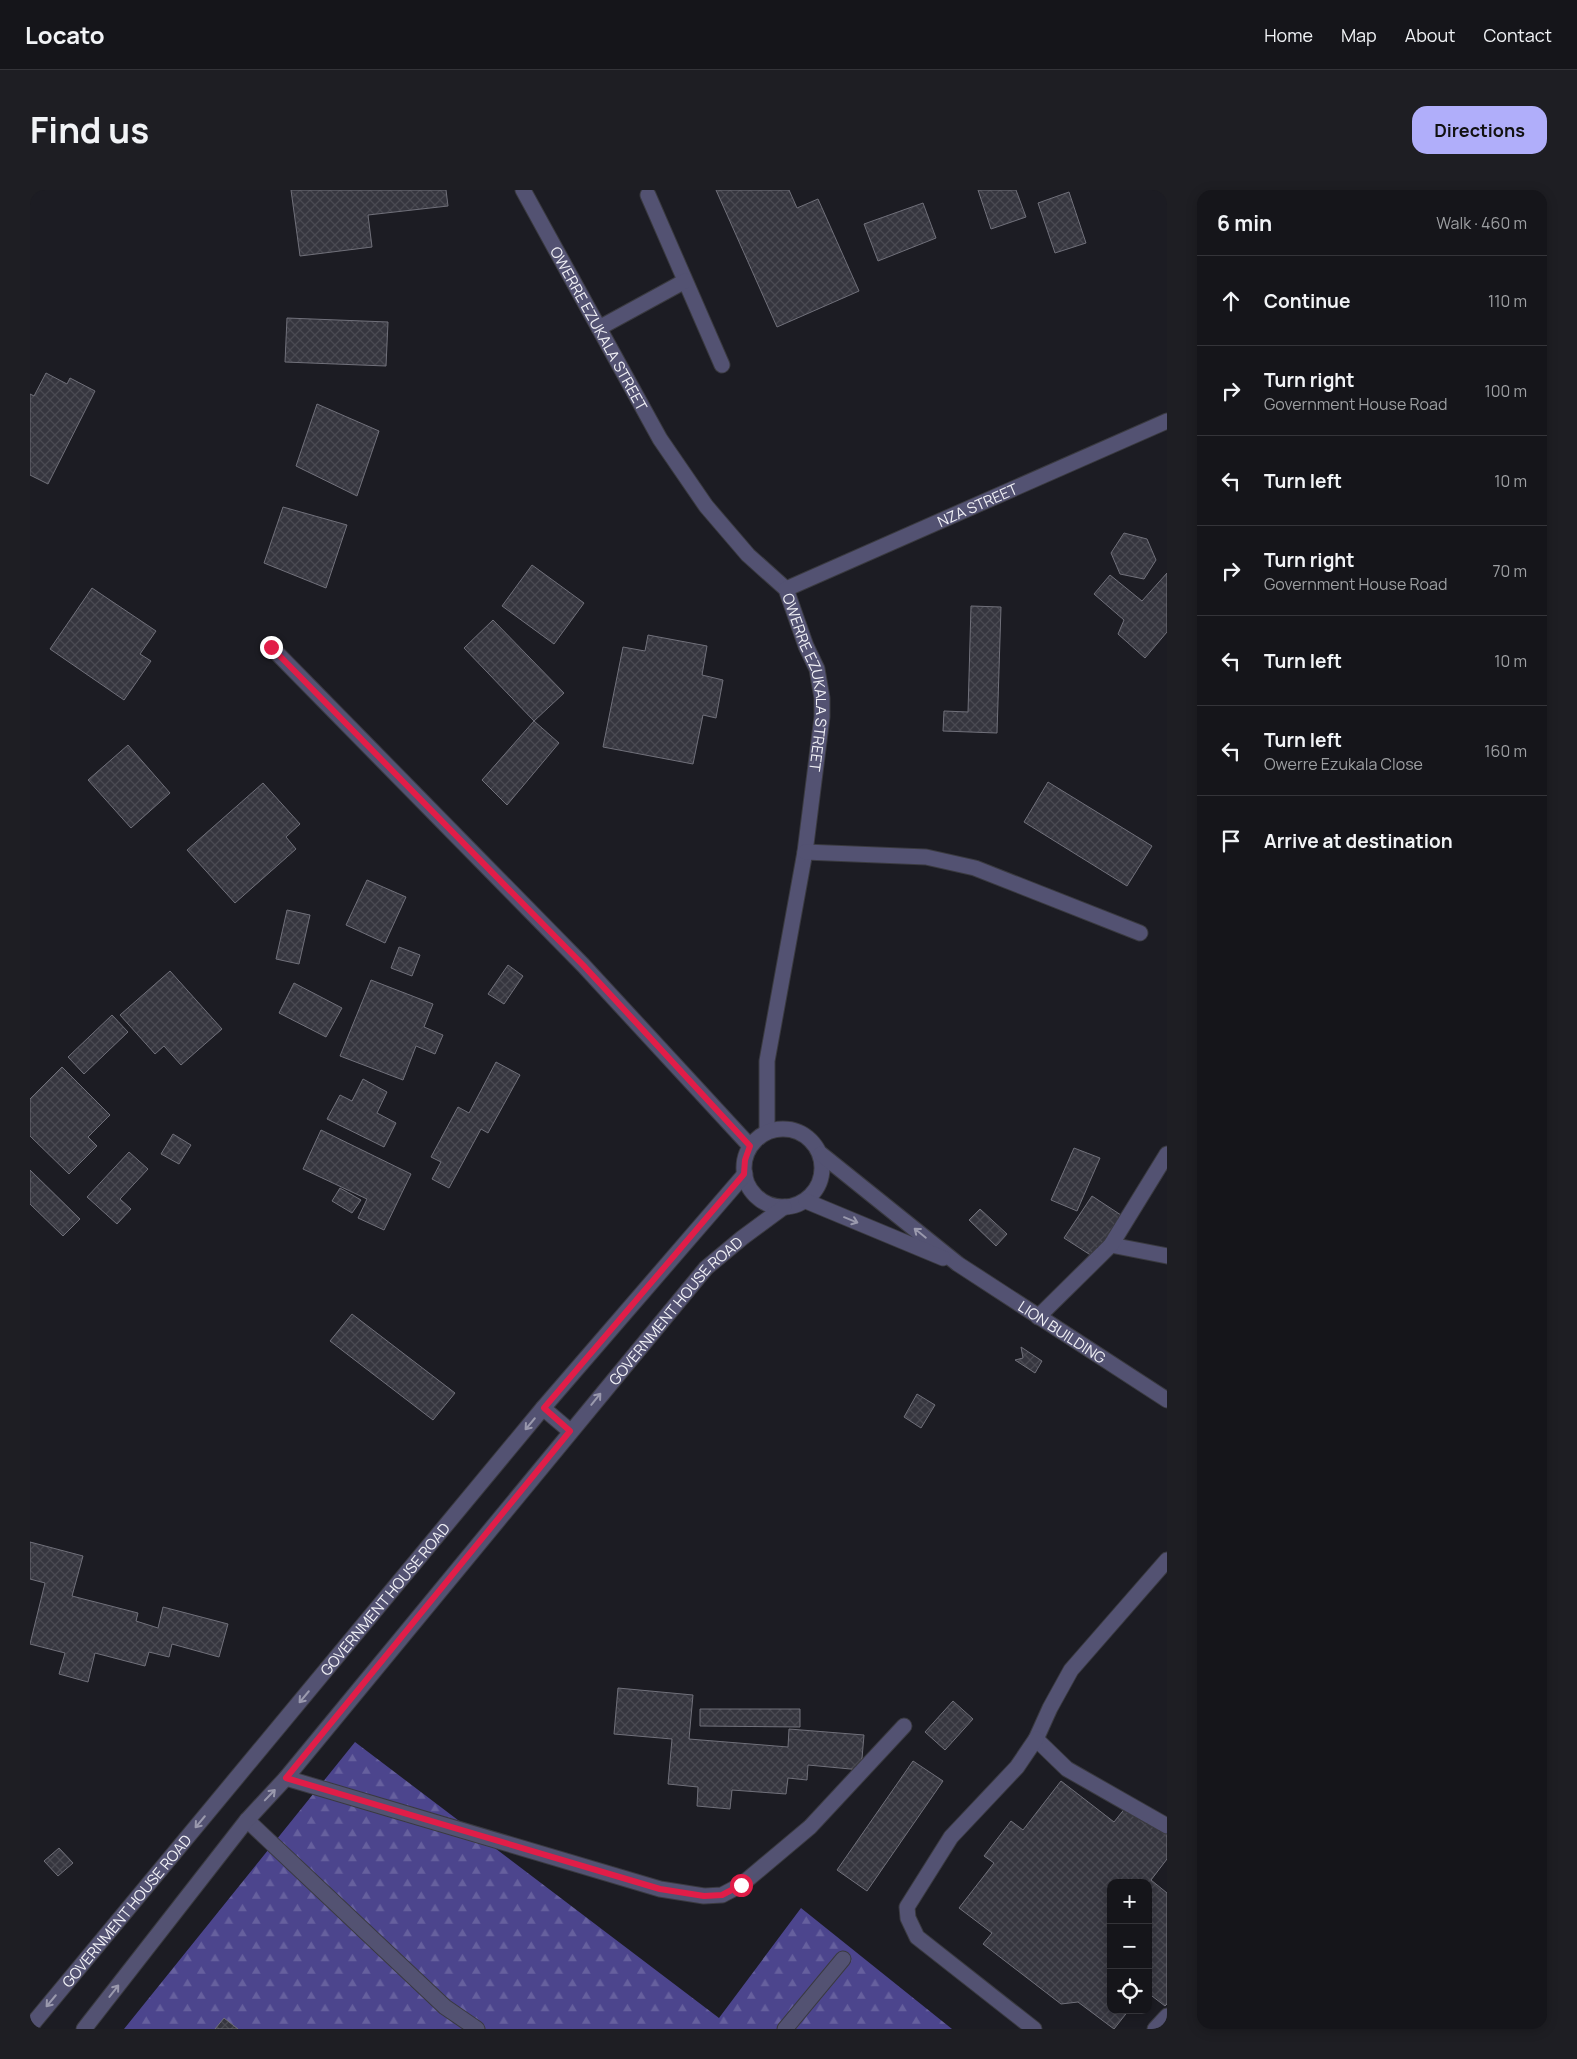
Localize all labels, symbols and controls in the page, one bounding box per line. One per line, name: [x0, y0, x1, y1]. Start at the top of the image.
text: Locato: [25, 18, 105, 51]
text: Home: [1264, 23, 1313, 47]
text: Map: [1341, 23, 1377, 47]
text: About: [1405, 23, 1455, 47]
text: Contact: [1483, 23, 1552, 47]
text: Find us: [30, 106, 149, 154]
button: Directions: [1412, 106, 1547, 154]
text: 6 min: [1217, 209, 1272, 237]
text: Walk · 460 m: [1436, 212, 1527, 234]
street label: OWERRE EZUKALA STREET: [546, 243, 653, 414]
icon: ahead: [1217, 287, 1245, 315]
text: Continue: [1264, 288, 1350, 314]
text: 110 m: [1488, 290, 1527, 312]
text: Turn right: [1264, 367, 1354, 393]
icon: right: [1217, 377, 1245, 405]
text: 100 m: [1484, 380, 1527, 402]
text: Government House Road: [1264, 393, 1447, 415]
icon: left: [1217, 467, 1245, 495]
text: Turn left: [1264, 468, 1342, 494]
text: 10 m: [1494, 470, 1527, 492]
street label: NZA STREET: [934, 478, 1021, 532]
text: Turn right: [1264, 547, 1354, 573]
icon: right: [1217, 557, 1245, 585]
text: 70 m: [1492, 560, 1527, 582]
text: Government House Road: [1264, 573, 1447, 595]
street label: OWERRE EZUKALA STREET: [778, 590, 833, 773]
route end: [260, 636, 283, 659]
icon: left: [1217, 647, 1245, 675]
text: Turn left: [1264, 648, 1342, 674]
text: 10 m: [1494, 650, 1527, 672]
text: Turn left: [1264, 727, 1342, 753]
icon: left: [1217, 737, 1245, 765]
text: 160 m: [1484, 740, 1527, 762]
text: Owerre Ezukala Close: [1264, 753, 1423, 775]
icon: arrive: [1217, 827, 1245, 855]
text: Arrive at destination: [1264, 828, 1453, 854]
one-way arrow: [843, 1215, 858, 1225]
one-way arrow: [914, 1228, 927, 1239]
street label: GOVERNMENT HOUSE ROAD: [603, 1231, 747, 1389]
street label: LION BUILDING: [1014, 1296, 1110, 1368]
one-way arrow: [590, 1393, 601, 1406]
one-way arrow: [525, 1417, 536, 1430]
street label: GOVERNMENT HOUSE ROAD: [315, 1518, 454, 1680]
one-way arrow: [298, 1690, 309, 1703]
one-way arrow: [264, 1789, 276, 1802]
one-way arrow: [194, 1815, 205, 1828]
street label: GOVERNMENT HOUSE ROAD: [57, 1830, 196, 1992]
route start: [730, 1874, 753, 1897]
map controls: [1107, 1879, 1152, 2014]
button: +: [1107, 1879, 1152, 1924]
button: −: [1107, 1924, 1152, 1969]
button: locate: [1107, 1969, 1152, 2014]
one-way arrow: [109, 1984, 120, 1997]
one-way arrow: [46, 1994, 57, 2007]

